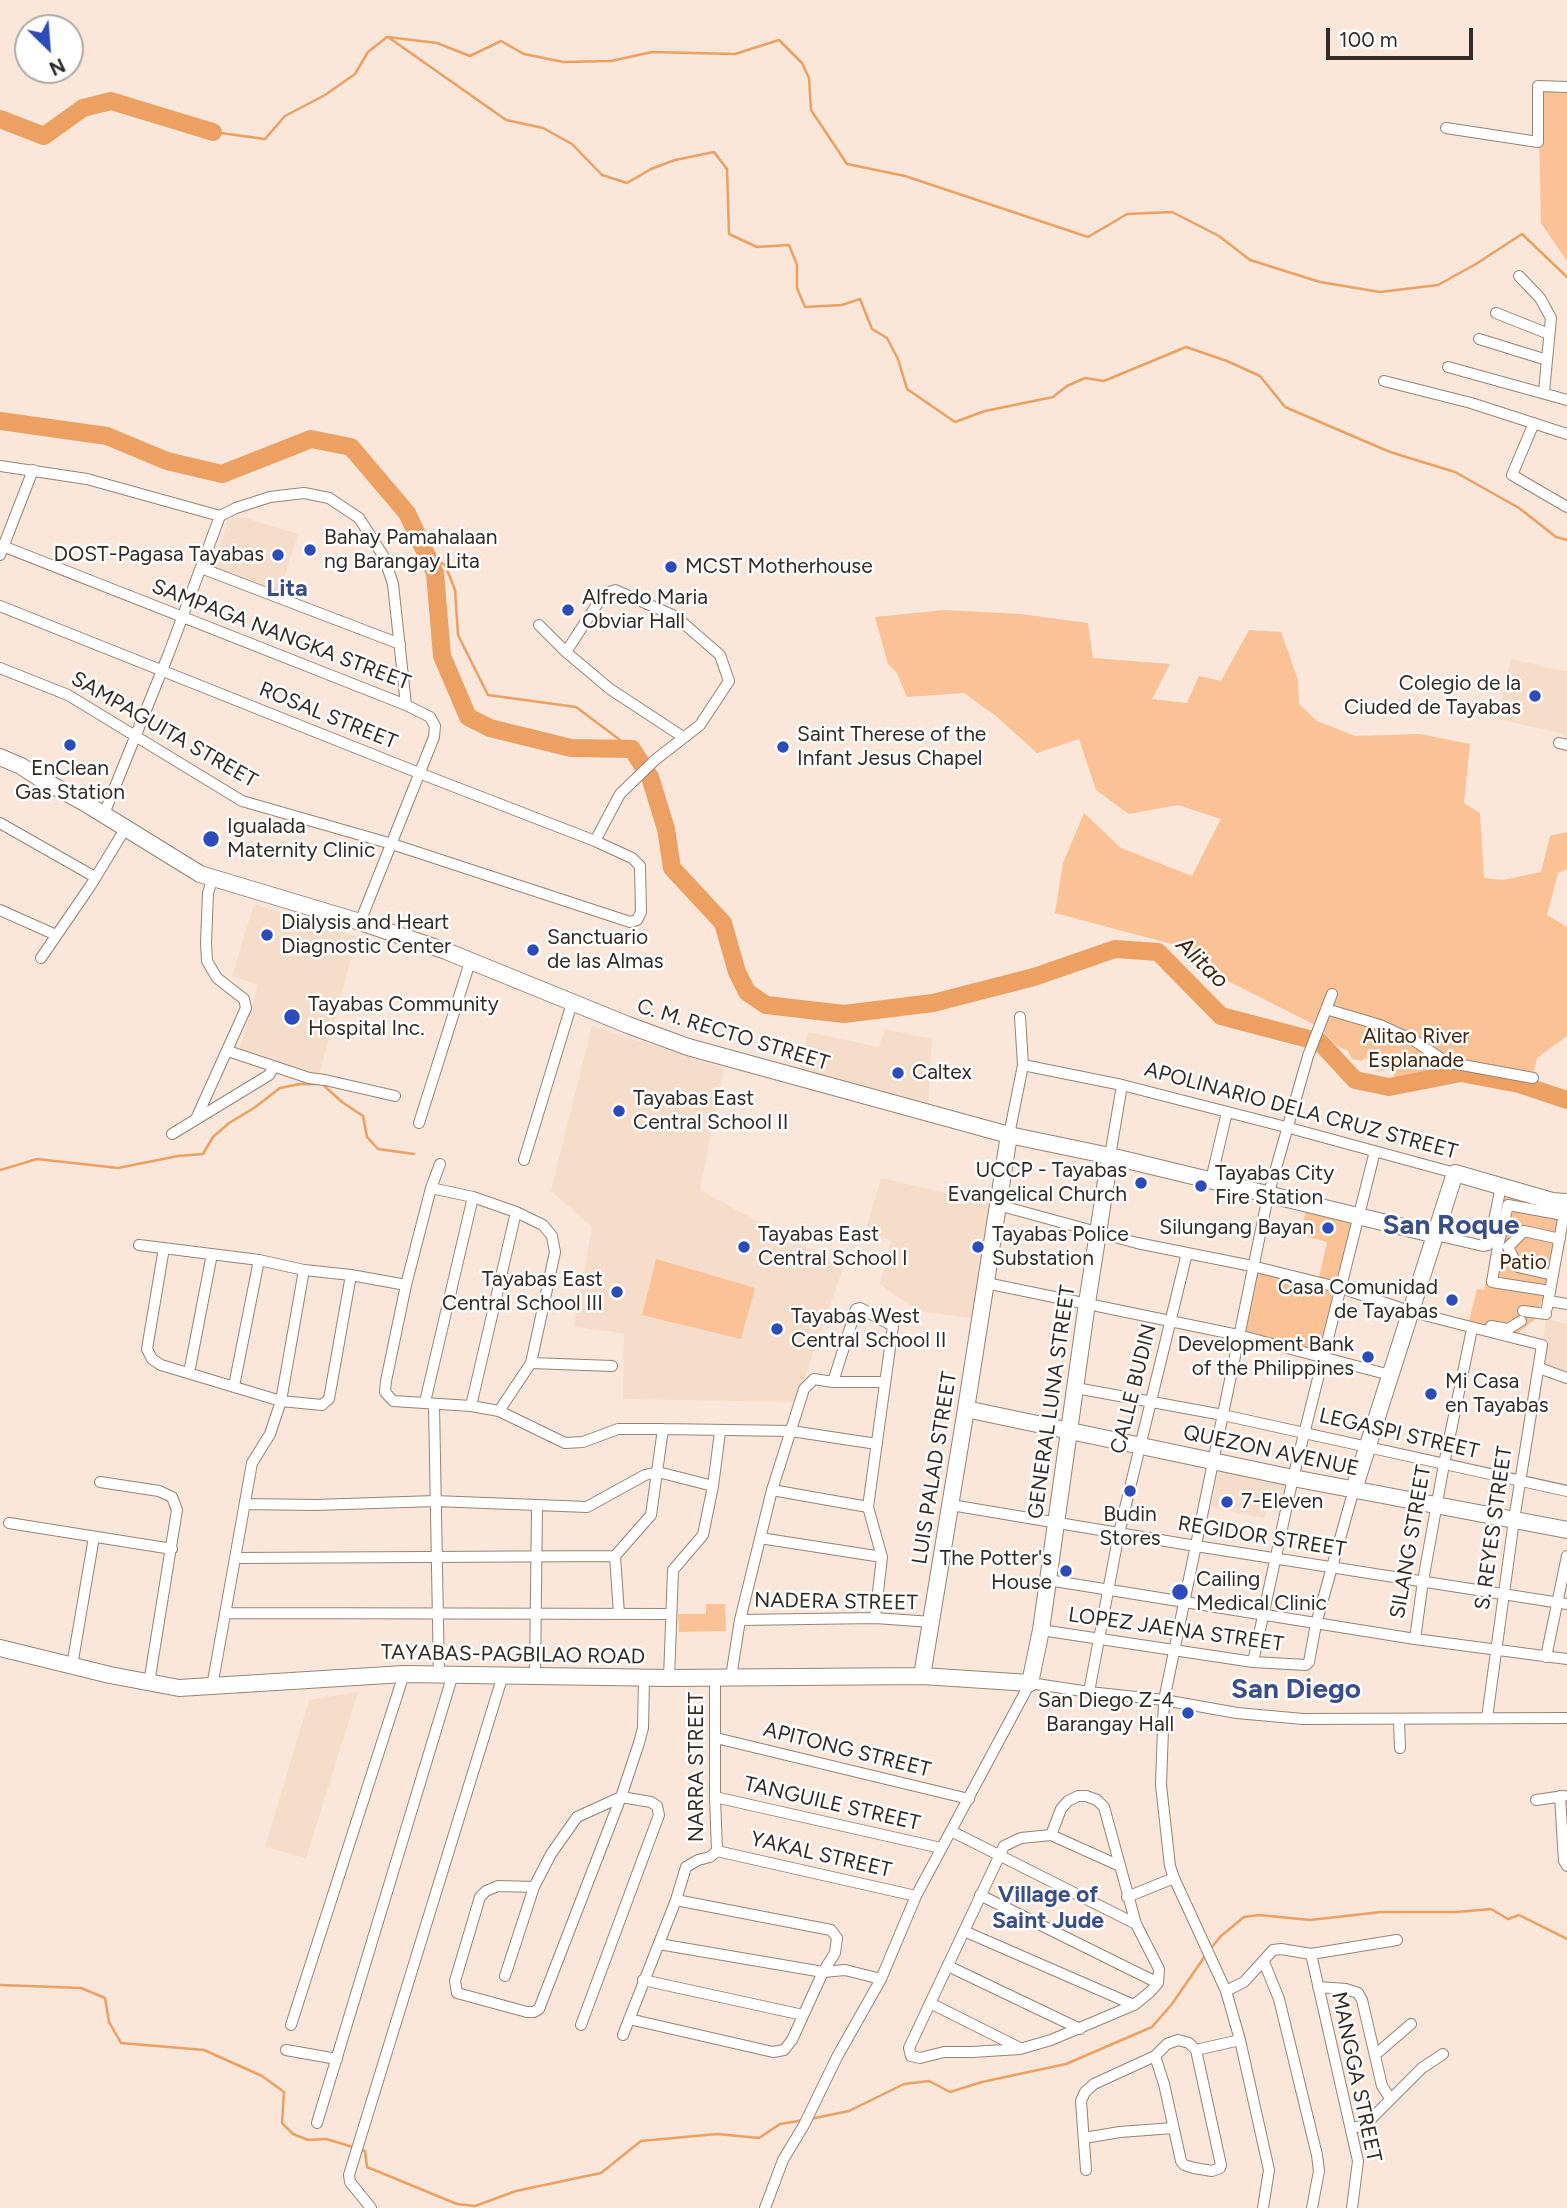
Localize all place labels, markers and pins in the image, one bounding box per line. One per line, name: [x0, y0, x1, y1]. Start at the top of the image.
place label: Bahay Pamahalaan ng Barangay Lita: [324, 525, 497, 575]
place label: DOST-Pagasa Tayabas: [53, 542, 264, 568]
marker: Bahay Pamahalaan ng Barangay Lita: [302, 542, 318, 558]
marker: DOST-Pagasa Tayabas: [270, 547, 286, 563]
place label: MCST Motherhouse: [685, 554, 873, 580]
marker: MCST Motherhouse: [663, 559, 679, 575]
place label: Alfredo Maria Obviar Hall: [582, 585, 708, 635]
marker: Alfredo Maria Obviar Hall: [560, 602, 576, 618]
place label: Colegio de la Ciuded de Tayabas: [1344, 671, 1521, 721]
marker: Colegio de la Ciuded de Tayabas: [1527, 688, 1543, 704]
place label: Saint Therese of the Infant Jesus Chapel: [797, 722, 986, 772]
marker: EnClean Gas Station: [62, 737, 78, 753]
marker: Saint Therese of the Infant Jesus Chapel: [775, 739, 791, 755]
place label: EnClean Gas Station: [15, 756, 125, 806]
place label: Igualada Maternity Clinic: [227, 814, 375, 864]
marker: Igualada Maternity Clinic: [201, 829, 221, 849]
place label: Dialysis and Heart Diagnostic Center: [281, 910, 451, 960]
place label: Sanctuario de las Almas: [547, 925, 663, 975]
marker: Dialysis and Heart Diagnostic Center: [259, 927, 275, 943]
marker: Sanctuario de las Almas: [525, 942, 541, 958]
place label: Tayabas Community Hospital Inc.: [308, 992, 499, 1042]
marker: Tayabas Community Hospital Inc.: [282, 1007, 302, 1027]
place label: Caltex: [912, 1060, 972, 1086]
marker: Caltex: [890, 1065, 906, 1081]
place label: Tayabas East Central School II: [633, 1086, 788, 1136]
marker: Tayabas East Central School II: [611, 1103, 627, 1119]
place label: UCCP - Tayabas Evangelical Church: [948, 1158, 1127, 1208]
place label: Tayabas City Fire Station: [1215, 1161, 1334, 1211]
marker: UCCP - Tayabas Evangelical Church: [1133, 1175, 1149, 1191]
marker: Tayabas City Fire Station: [1193, 1178, 1209, 1194]
place label: Silungang Bayan: [1159, 1215, 1314, 1241]
marker: Silungang Bayan: [1320, 1220, 1336, 1236]
place label: Tayabas East Central School I: [758, 1222, 908, 1272]
place label: Tayabas Police Substation: [992, 1222, 1129, 1272]
marker: Tayabas East Central School I: [736, 1239, 752, 1255]
marker: Tayabas Police Substation: [970, 1239, 986, 1255]
place label: Tayabas East Central School III: [442, 1267, 603, 1317]
place label: Casa Comunidad de Tayabas: [1278, 1275, 1438, 1325]
marker: Tayabas East Central School III: [609, 1284, 625, 1300]
marker: Casa Comunidad de Tayabas: [1444, 1292, 1460, 1308]
place label: Tayabas West Central School II: [791, 1304, 946, 1354]
marker: Tayabas West Central School II: [769, 1321, 785, 1337]
place label: Development Bank of the Philippines: [1177, 1332, 1354, 1382]
marker: Development Bank of the Philippines: [1360, 1349, 1376, 1365]
place label: Mi Casa en Tayabas: [1445, 1369, 1549, 1419]
marker: Mi Casa en Tayabas: [1423, 1386, 1439, 1402]
marker: Budin Stores: [1122, 1483, 1138, 1499]
place label: 7-Eleven: [1241, 1489, 1323, 1515]
marker: 7-Eleven: [1219, 1494, 1235, 1510]
place label: Budin Stores: [1099, 1502, 1161, 1552]
place label: The Potter's House: [940, 1546, 1052, 1596]
marker: The Potter's House: [1058, 1563, 1074, 1579]
place label: Cailing Medical Clinic: [1196, 1567, 1327, 1617]
marker: Cailing Medical Clinic: [1170, 1582, 1190, 1602]
place label: San Diego Z-4 Barangay Hall: [1038, 1688, 1174, 1738]
marker: San Diego Z-4 Barangay Hall: [1180, 1705, 1196, 1721]

